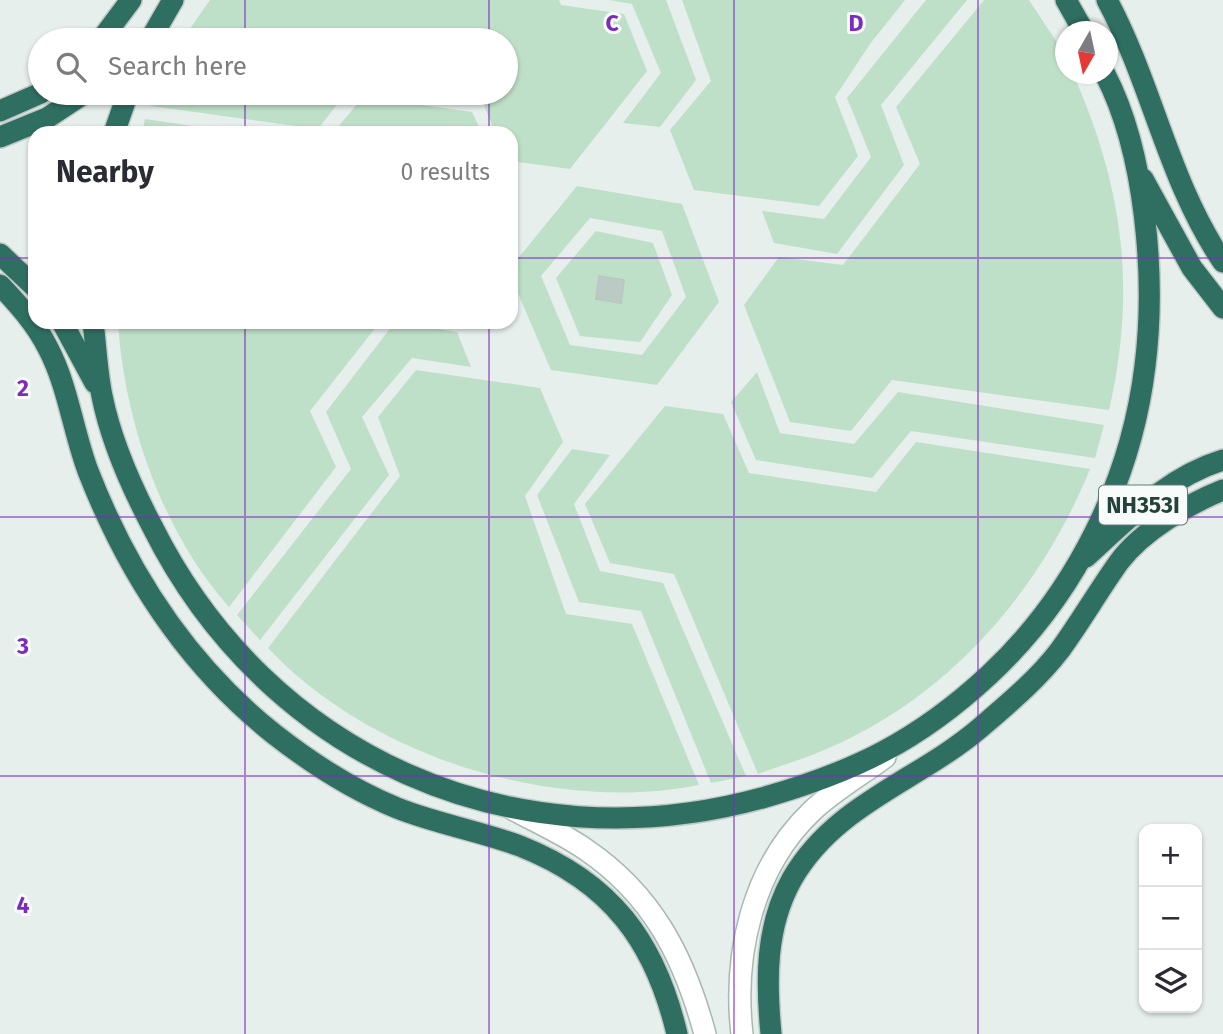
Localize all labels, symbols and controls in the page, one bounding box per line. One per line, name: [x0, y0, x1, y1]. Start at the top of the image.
text: C: [605, 9, 619, 37]
text: D: [849, 9, 864, 37]
north arrow: [1055, 21, 1118, 84]
search box: [28, 28, 518, 105]
icon: search: [52, 48, 90, 86]
text: Search here: [108, 51, 247, 82]
text: Nearby: [56, 154, 154, 190]
text: 0 results: [400, 158, 490, 186]
text: 2: [17, 374, 29, 402]
road number: NH353I: [1099, 485, 1187, 524]
text: 3: [16, 632, 29, 660]
map controls: [1139, 824, 1202, 1013]
button: +: [1139, 824, 1202, 887]
button: −: [1139, 887, 1202, 950]
text: 4: [17, 891, 30, 919]
button: layers: [1139, 950, 1202, 1013]

